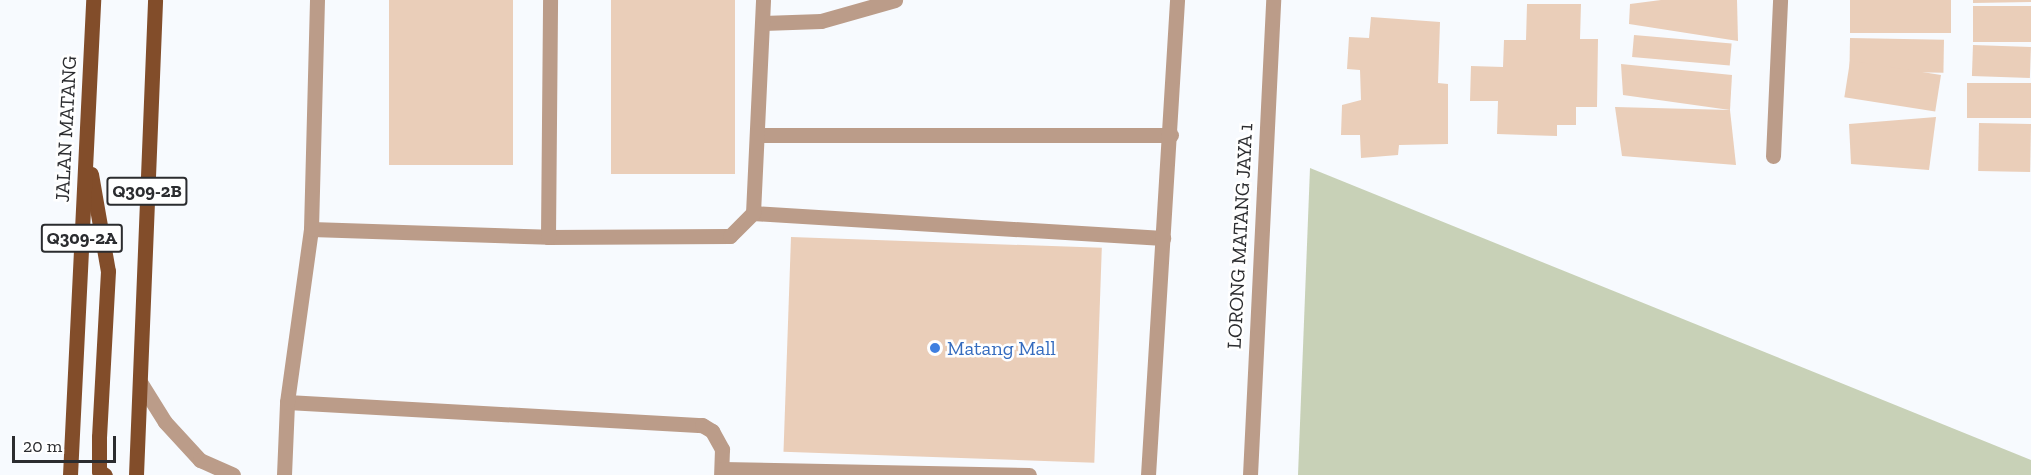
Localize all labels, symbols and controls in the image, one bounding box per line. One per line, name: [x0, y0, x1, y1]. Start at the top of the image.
street label: JALAN MATANG: [50, 55, 82, 203]
street label: LORONG MATANG JAYA 1: [1222, 122, 1258, 350]
road number: Q309-2B: [105, 176, 189, 206]
road number: Q309-2A: [40, 223, 124, 253]
place label: Matang Mall: [947, 336, 1056, 360]
marker: Matang Mall: [928, 341, 942, 355]
scale bar: [15, 424, 118, 462]
text: 20 m: [23, 435, 62, 457]

